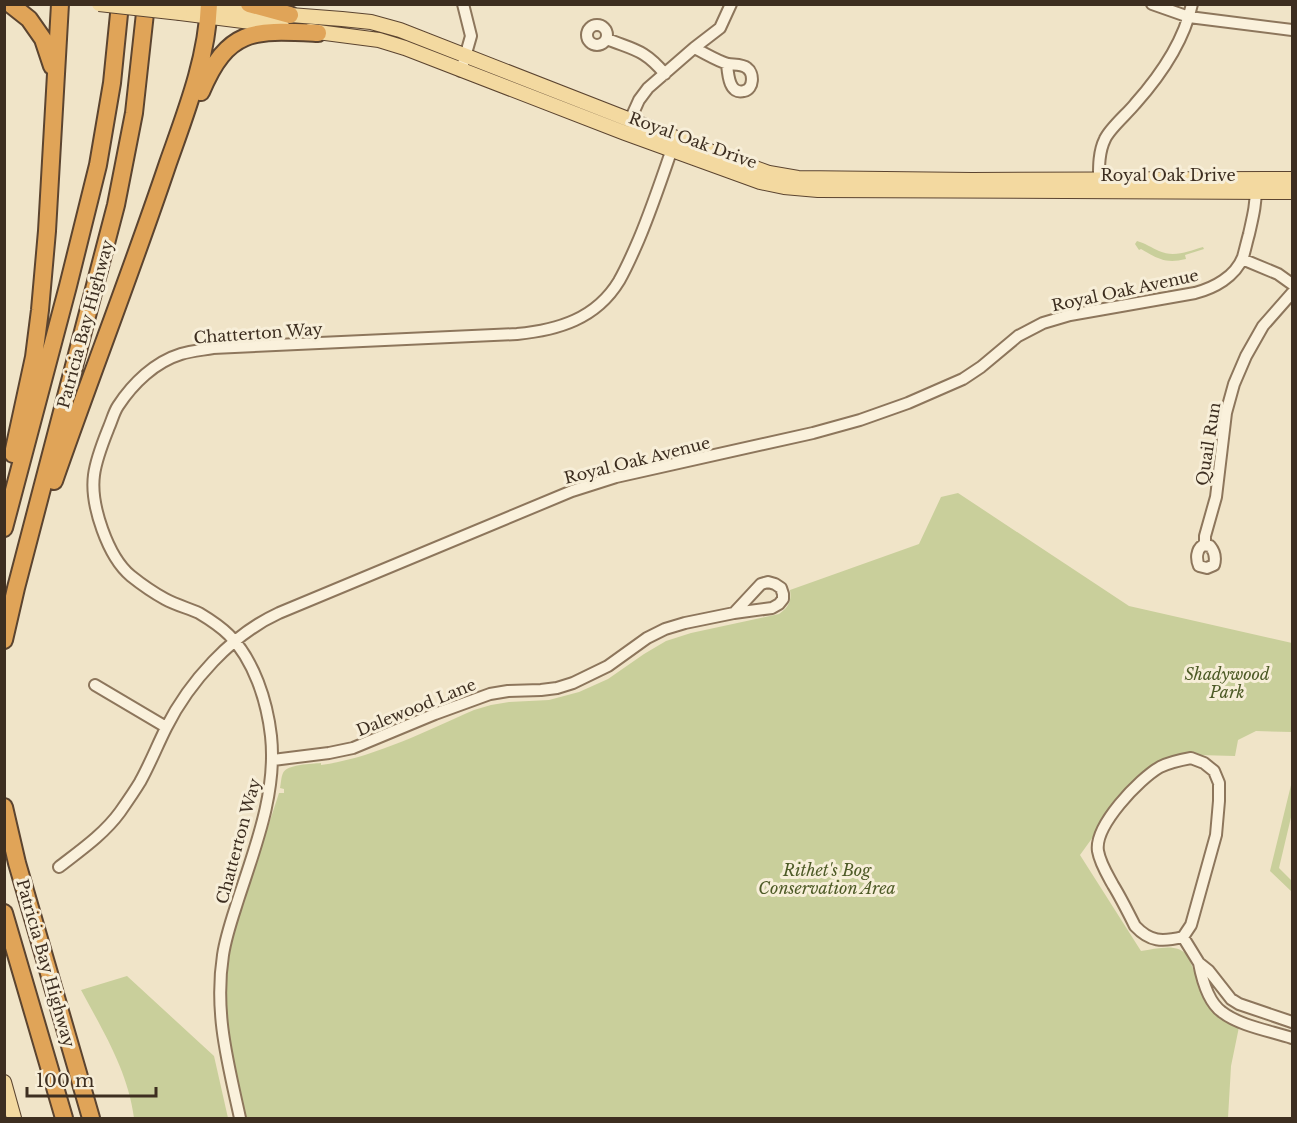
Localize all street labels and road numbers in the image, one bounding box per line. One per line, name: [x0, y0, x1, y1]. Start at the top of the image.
street label: Royal Oak Drive: [626, 107, 760, 173]
street label: Royal Oak Drive: [1100, 165, 1236, 185]
street label: Patricia Bay Highway: [53, 237, 117, 411]
street label: Royal Oak Avenue: [1050, 265, 1200, 315]
street label: Chatterton Way: [193, 318, 324, 347]
street label: Quail Run: [1192, 401, 1224, 487]
street label: Royal Oak Avenue: [562, 432, 712, 488]
street label: Dalewood Lane: [353, 674, 479, 740]
street label: Chatterton Way: [212, 775, 265, 906]
street label: Patricia Bay Highway: [12, 877, 80, 1050]

